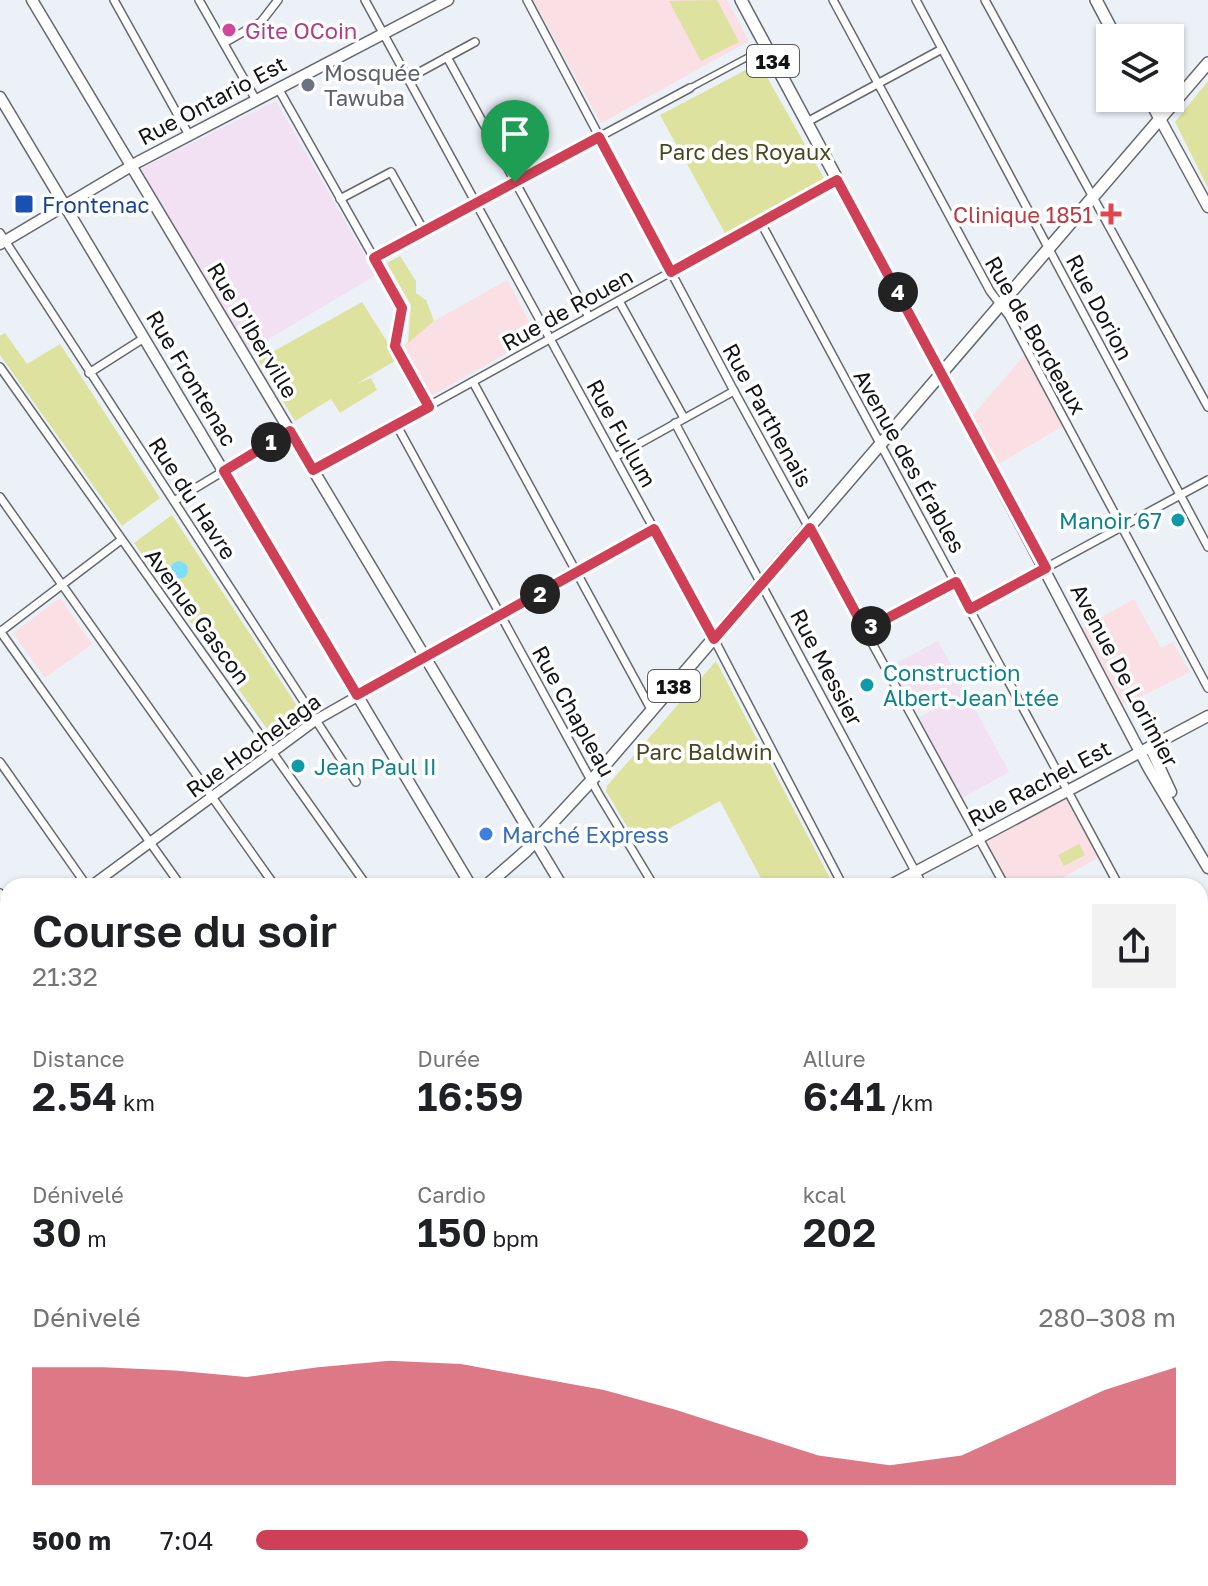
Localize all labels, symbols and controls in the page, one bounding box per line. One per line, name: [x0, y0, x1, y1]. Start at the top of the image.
place label: Gite OCoin: [245, 17, 357, 44]
marker: Gite OCoin: [220, 21, 238, 39]
map controls: [1096, 24, 1184, 112]
button: layers: [1096, 24, 1184, 112]
road number: 134: [747, 45, 799, 77]
street label: Rue Ontario Est: [133, 50, 291, 150]
place label: Mosquée Tawuba: [324, 59, 420, 111]
marker: Mosquée Tawuba: [299, 76, 317, 94]
pin: [481, 100, 549, 182]
icon: arrive: [493, 112, 537, 156]
park label: Parc des Royaux: [659, 138, 831, 165]
place label: Frontenac: [42, 191, 149, 218]
marker: Frontenac: [13, 193, 35, 215]
place label: Clinique 1851: [953, 201, 1093, 228]
marker: Clinique 1851: [1100, 203, 1122, 225]
street label: Rue Dorion: [1061, 249, 1139, 365]
street label: Rue de Bordeaux: [980, 251, 1092, 419]
street label: Rue D'Iberville: [202, 257, 304, 403]
street label: Rue de Rouen: [497, 262, 637, 356]
pin: 4: [878, 272, 918, 312]
text: 4: [891, 278, 905, 305]
street label: Rue Frontenac: [141, 305, 243, 451]
street label: Rue Parthenais: [717, 338, 819, 492]
street label: Avenue des Érables: [848, 365, 972, 557]
street label: Rue Fullum: [581, 374, 663, 492]
pin: 1: [251, 422, 291, 462]
text: 1: [265, 428, 277, 455]
street label: Rue du Havre: [143, 432, 243, 564]
place label: Manoir 67: [1059, 507, 1162, 534]
marker: Manoir 67: [1169, 511, 1187, 529]
street label: Avenue Gascon: [140, 543, 256, 689]
pin: 2: [520, 574, 560, 614]
street label: Avenue De Lorimier: [1065, 579, 1185, 772]
text: 2: [533, 580, 547, 607]
street label: Rue Messier: [785, 604, 869, 730]
pin: 3: [851, 606, 891, 646]
text: 3: [864, 612, 878, 639]
street label: Rue Chapleau: [527, 641, 621, 781]
place label: Construction Albert-Jean Ltée: [883, 659, 1059, 711]
road number: 138: [648, 670, 700, 702]
marker: Construction Albert-Jean Ltée: [858, 676, 876, 694]
street label: Rue Hochelaga: [180, 687, 326, 803]
street label: Rue Rachel Est: [963, 734, 1115, 832]
park label: Parc Baldwin: [635, 738, 773, 765]
place label: Jean Paul II: [314, 753, 437, 780]
marker: Jean Paul II: [289, 757, 307, 775]
place label: Marché Express: [502, 821, 669, 848]
marker: Marché Express: [477, 825, 495, 843]
text: Course du soir: [32, 904, 337, 957]
button: share: [1092, 904, 1176, 988]
text: 21:32: [32, 961, 98, 992]
text: Distance: [32, 1045, 124, 1072]
text: Durée: [417, 1045, 480, 1072]
text: Allure: [803, 1045, 865, 1072]
text: 2.54: [32, 1072, 117, 1120]
text: 16:59: [417, 1072, 524, 1120]
text: 6:41: [803, 1072, 885, 1120]
text: km: [117, 1089, 155, 1116]
text: /km: [885, 1089, 933, 1116]
text: Dénivelé: [32, 1181, 124, 1208]
text: Cardio: [417, 1181, 486, 1208]
text: kcal: [803, 1181, 846, 1208]
text: 30: [32, 1208, 82, 1256]
text: 150: [417, 1208, 487, 1256]
text: 202: [803, 1208, 876, 1256]
text: m: [82, 1225, 107, 1252]
text: bpm: [487, 1225, 539, 1252]
text: Dénivelé: [32, 1302, 141, 1333]
text: 280–308 m: [1038, 1302, 1176, 1333]
text: 500 m: [32, 1525, 111, 1556]
text: 7:04: [160, 1525, 214, 1556]

